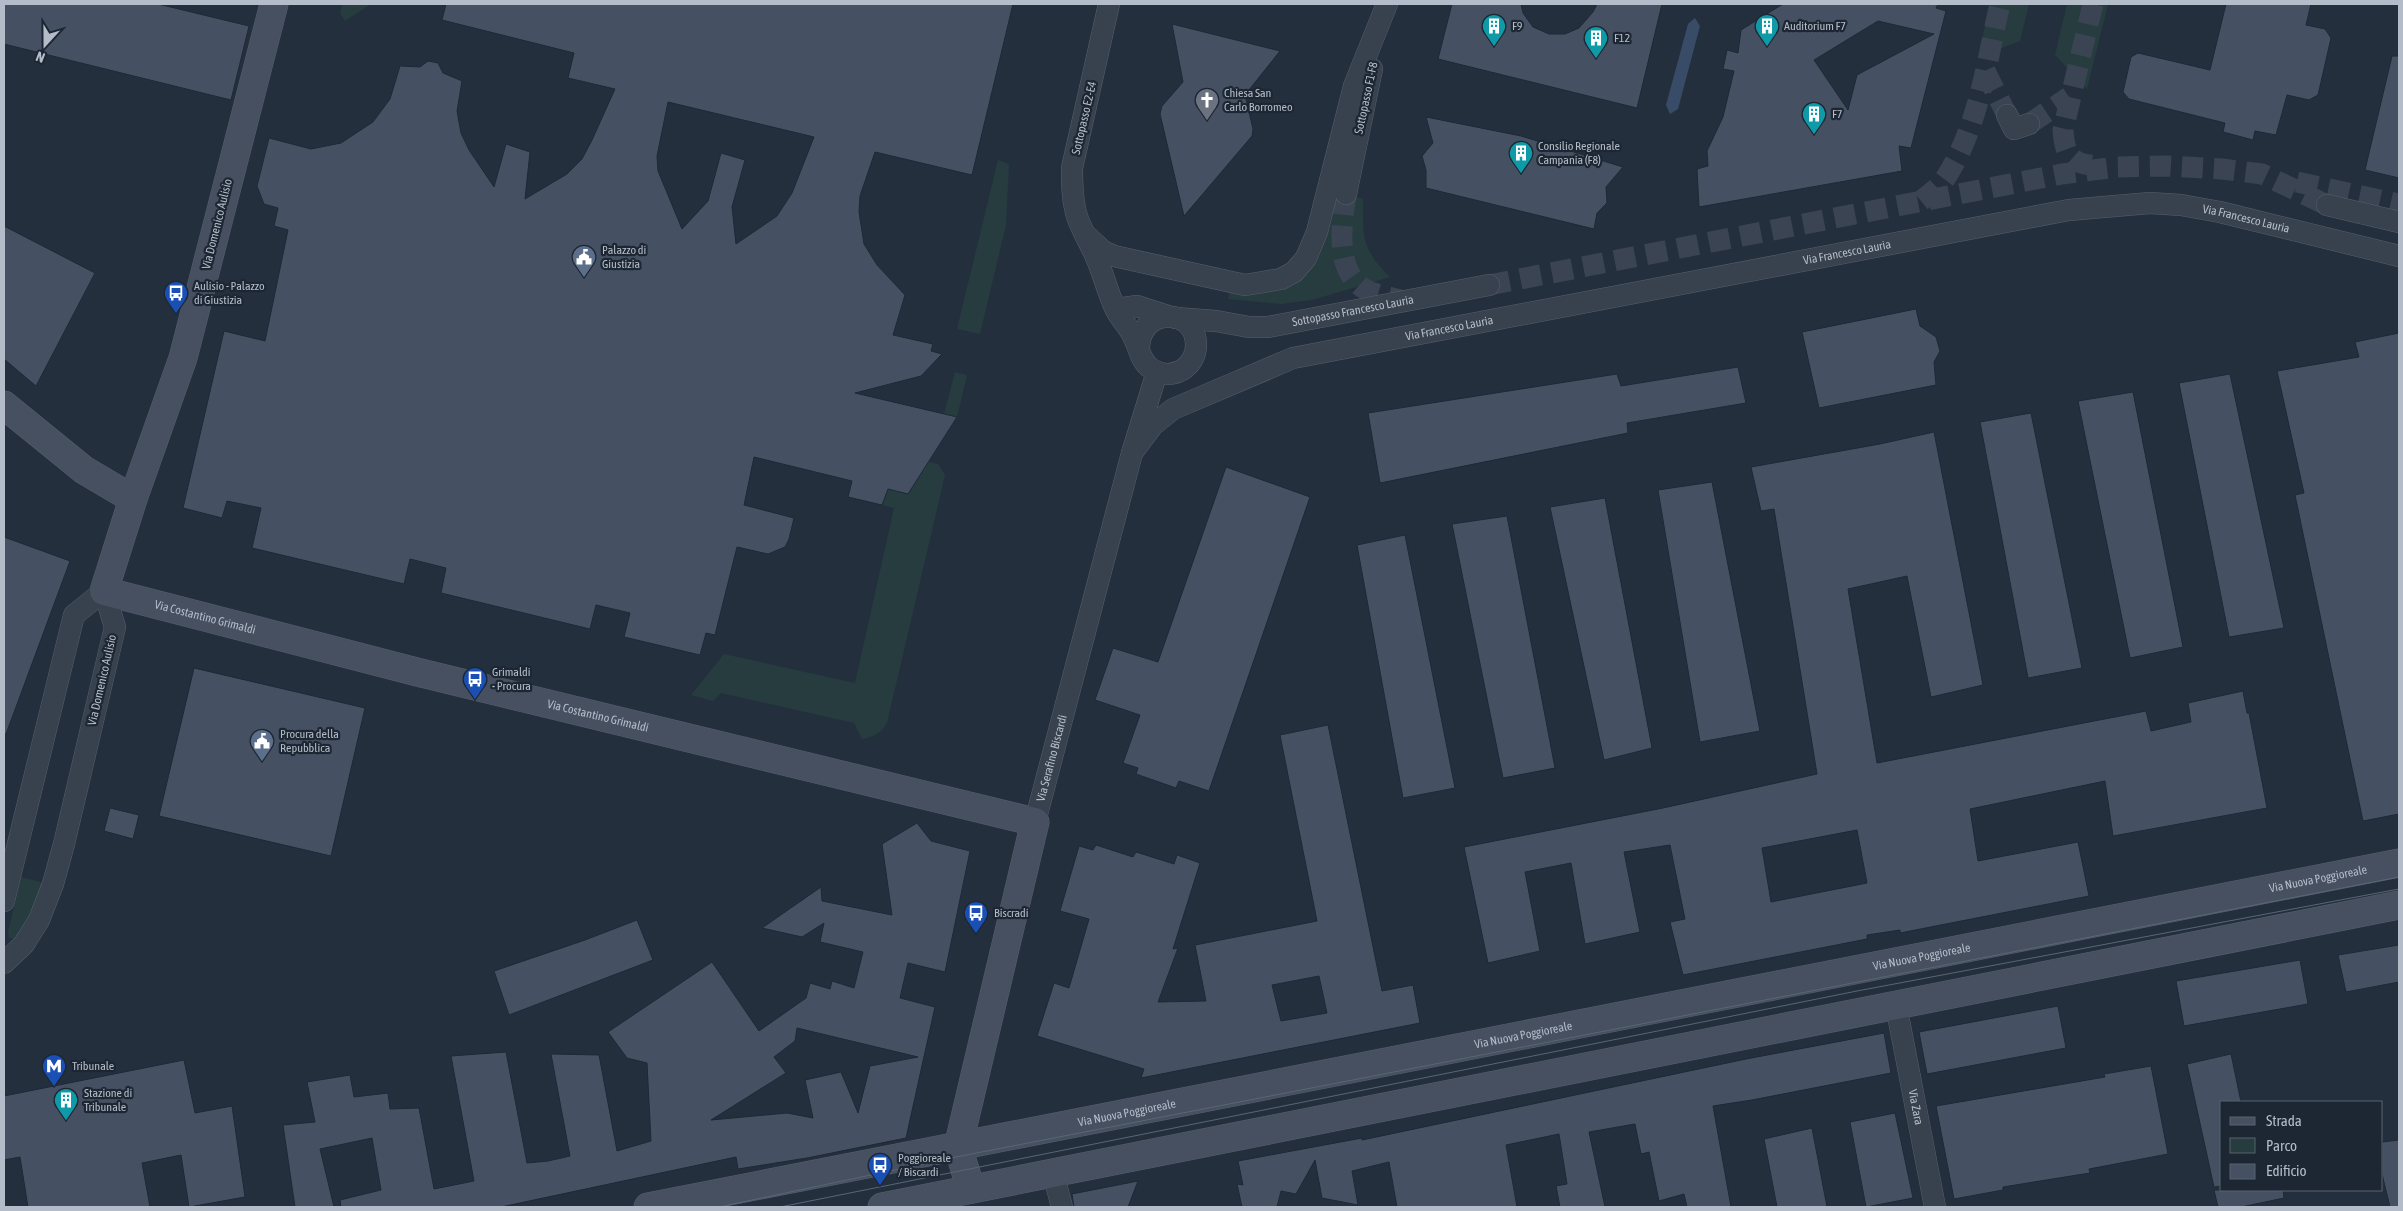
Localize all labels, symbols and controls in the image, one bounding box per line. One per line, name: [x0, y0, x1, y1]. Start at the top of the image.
building icon: F9: [1481, 13, 1507, 47]
building icon: Auditorium F7: [1754, 13, 1780, 47]
place label: F9: [1512, 19, 1523, 33]
place label: Auditorium F7: [1784, 19, 1846, 33]
north arrow: [20, 20, 70, 70]
building icon: F12: [1583, 25, 1609, 59]
place label: F12: [1614, 31, 1630, 45]
text: N: [34, 48, 47, 66]
street label: Sottopasso F1-F8: [1352, 60, 1381, 135]
street label: Sottopasso E2-E4: [1069, 80, 1099, 156]
place label: Chiesa San Carlo Borromeo: [1224, 86, 1293, 114]
church icon: Chiesa San Carlo Borromeo: [1194, 87, 1220, 121]
building icon: F7: [1801, 101, 1827, 135]
place label: F7: [1832, 107, 1843, 121]
place label: Consilio Regionale Campania (F8): [1538, 139, 1620, 167]
building icon: Consilio Regionale Campania (F8): [1508, 140, 1534, 174]
street label: Via Domenico Aulisio: [199, 177, 235, 271]
street label: Via Francesco Lauria: [2202, 202, 2291, 236]
street label: Via Francesco Lauria: [1802, 237, 1892, 268]
place label: Palazzo di Giustizia: [602, 243, 646, 271]
public building icon: Palazzo di Giustizia: [571, 244, 597, 278]
place label: Aulisio - Palazzo di Giustizia: [194, 279, 265, 307]
bus stop icon: Aulisio - Palazzo di Giustizia: [163, 280, 189, 314]
street label: Sottopasso Francesco Lauria: [1291, 292, 1415, 329]
street label: Via Francesco Lauria: [1404, 313, 1494, 343]
street label: Via Costantino Grimaldi: [153, 597, 257, 637]
street label: Via Domenico Aulisio: [85, 633, 119, 727]
place label: Grimaldi - Procura: [492, 665, 531, 693]
bus stop icon: Grimaldi - Procura: [462, 666, 488, 700]
street label: Via Costantino Grimaldi: [546, 697, 650, 735]
street label: Via Serafino Biscardi: [1034, 713, 1070, 803]
place label: Procura della Repubblica: [280, 727, 339, 755]
public building icon: Procura della Repubblica: [249, 728, 275, 762]
street label: Via Nuova Poggioreale: [2268, 862, 2368, 895]
bus stop icon: Biscradi: [963, 900, 989, 934]
place label: Biscradi: [994, 906, 1028, 920]
street label: Via Nuova Poggioreale: [1872, 940, 1972, 973]
street label: Via Nuova Poggioreale: [1473, 1019, 1573, 1051]
metro station icon: Tribunale: [41, 1053, 67, 1087]
place label: Tribunale: [72, 1059, 114, 1073]
place label: Stazione di Tribunale: [84, 1086, 132, 1114]
building icon: Stazione di Tribunale: [53, 1087, 79, 1121]
street label: Via Zara: [1905, 1088, 1926, 1126]
street label: Via Nuova Poggioreale: [1077, 1096, 1177, 1129]
legend: [2220, 1101, 2383, 1191]
text: Strada: [2266, 1112, 2302, 1129]
text: Parco: [2266, 1137, 2297, 1154]
place label: Poggioreale / Biscardi: [898, 1151, 951, 1179]
bus stop icon: Poggioreale / Biscardi: [867, 1152, 893, 1186]
text: Edificio: [2266, 1162, 2307, 1179]

